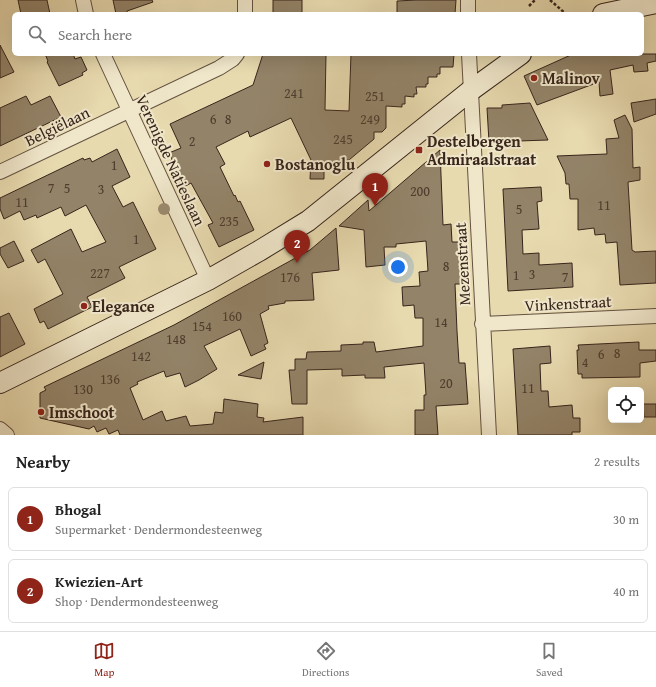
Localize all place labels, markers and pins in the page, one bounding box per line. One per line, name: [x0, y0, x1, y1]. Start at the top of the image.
place label: Malinov: [542, 66, 601, 90]
marker: Malinov: [529, 73, 539, 83]
place label: Destelbergen Admiraalstraat: [427, 129, 536, 171]
marker: Destelbergen Admiraalstraat: [414, 145, 424, 155]
place label: Bostanoglu: [275, 152, 356, 176]
marker: Bostanoglu: [262, 159, 272, 169]
pin: 1: [362, 173, 388, 206]
pin: 2: [284, 230, 310, 263]
place label: Elegance: [92, 294, 155, 318]
marker: Elegance: [79, 301, 89, 311]
place label: Imschoot: [49, 400, 115, 424]
marker: Imschoot: [36, 407, 46, 417]

